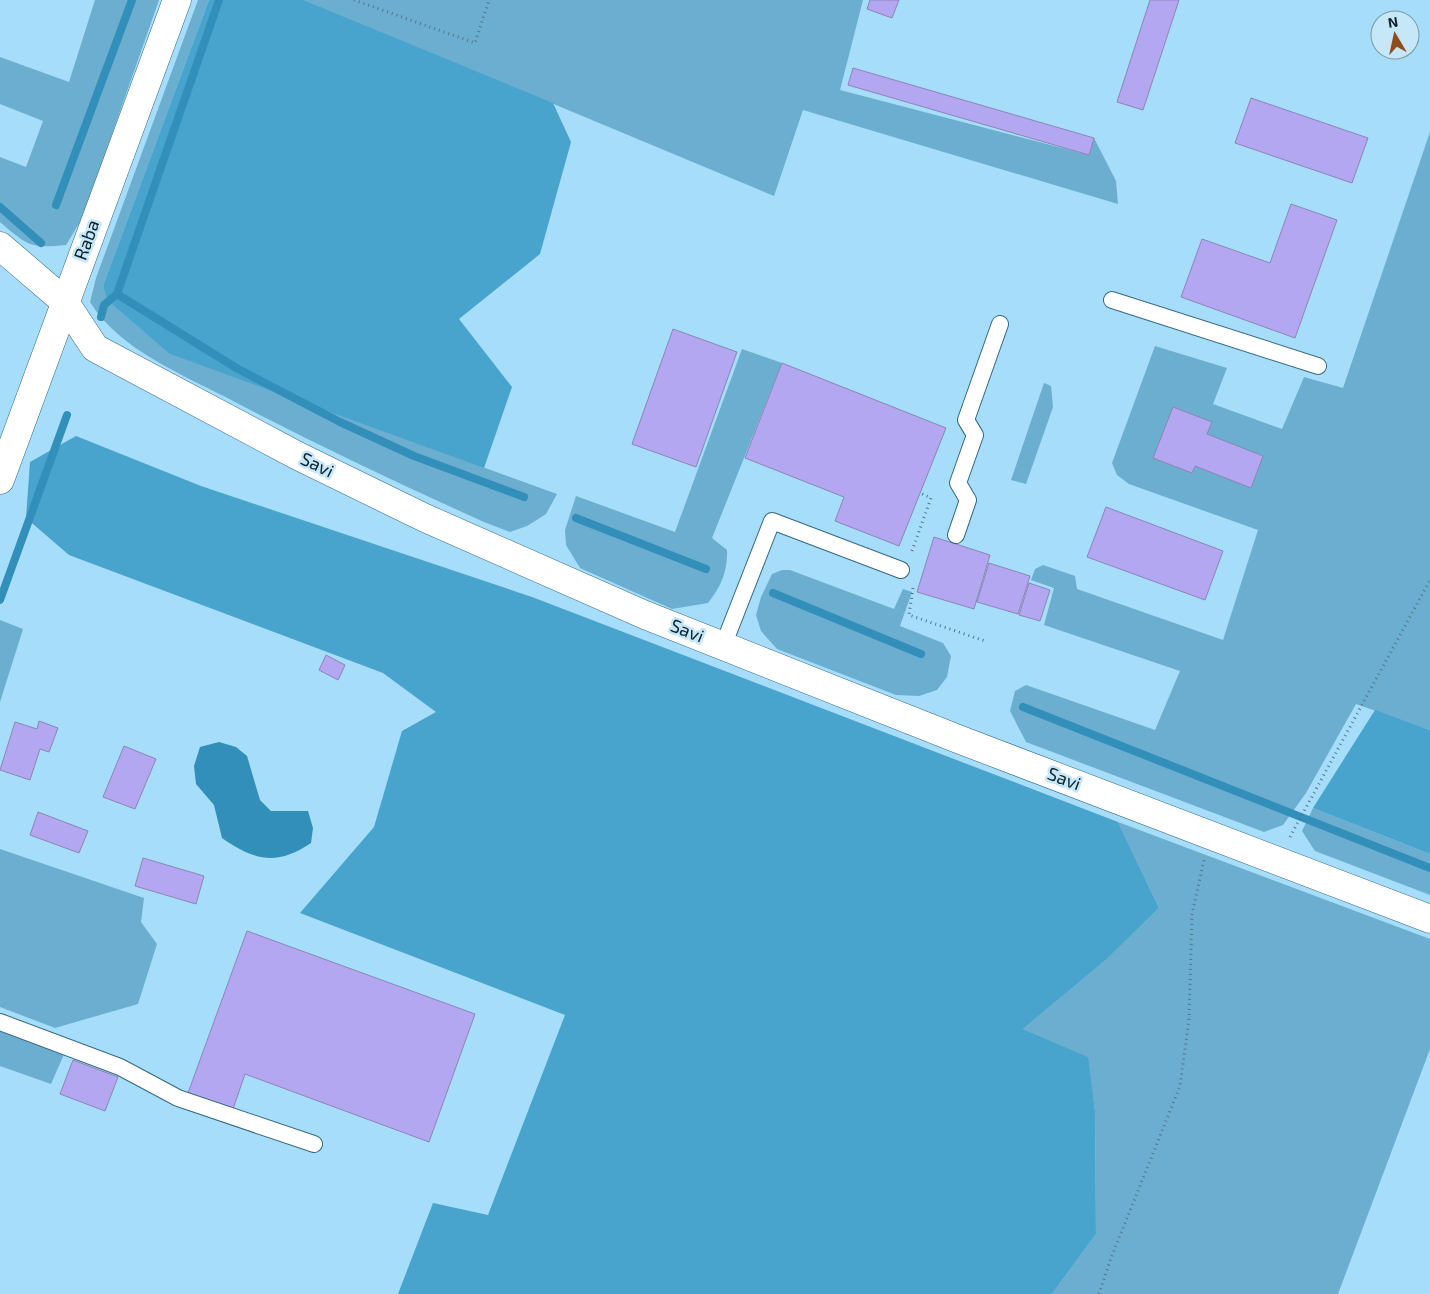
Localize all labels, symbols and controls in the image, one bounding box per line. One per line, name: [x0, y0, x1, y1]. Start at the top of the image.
north arrow: [1370, 10, 1420, 60]
text: N: [1387, 12, 1399, 31]
street label: Raba: [69, 217, 103, 263]
street label: Savi: [297, 447, 338, 481]
street label: Savi: [667, 614, 707, 647]
street label: Savi: [1045, 762, 1084, 794]

